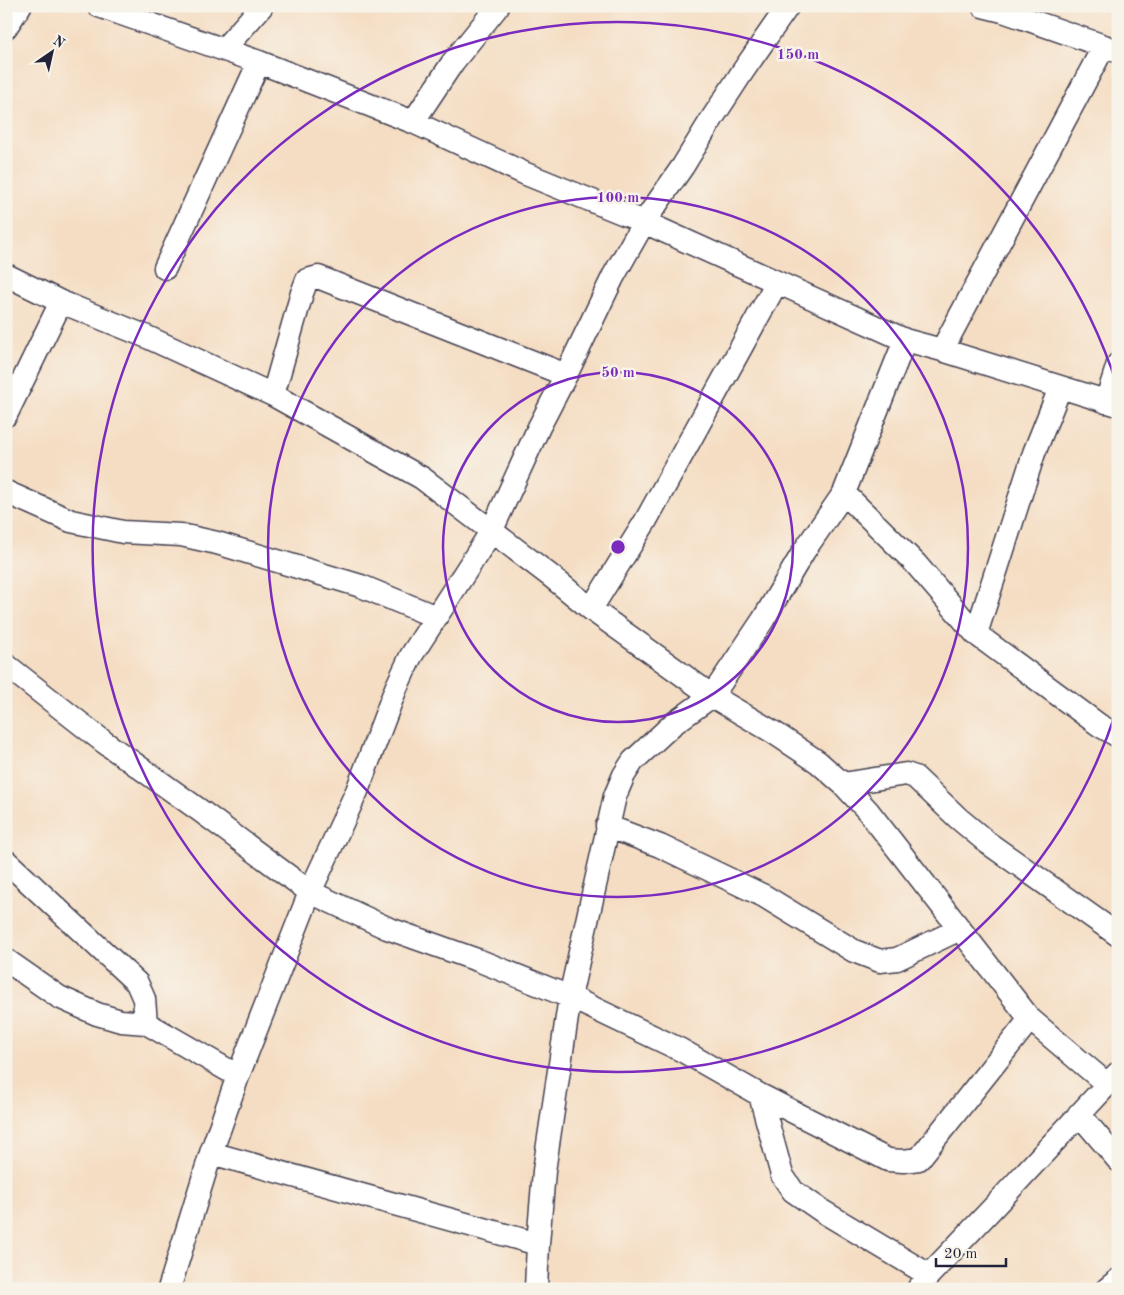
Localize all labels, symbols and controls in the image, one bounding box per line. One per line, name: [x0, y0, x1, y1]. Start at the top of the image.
north arrow: [28, 28, 78, 78]
text: N: [50, 33, 67, 51]
text: 150 m: [777, 48, 819, 63]
text: 100 m: [597, 191, 639, 206]
text: 50 m: [601, 366, 635, 381]
centre of rings: [609, 538, 627, 556]
scale bar: [936, 1235, 1006, 1267]
text: 20 m: [944, 1247, 978, 1262]

